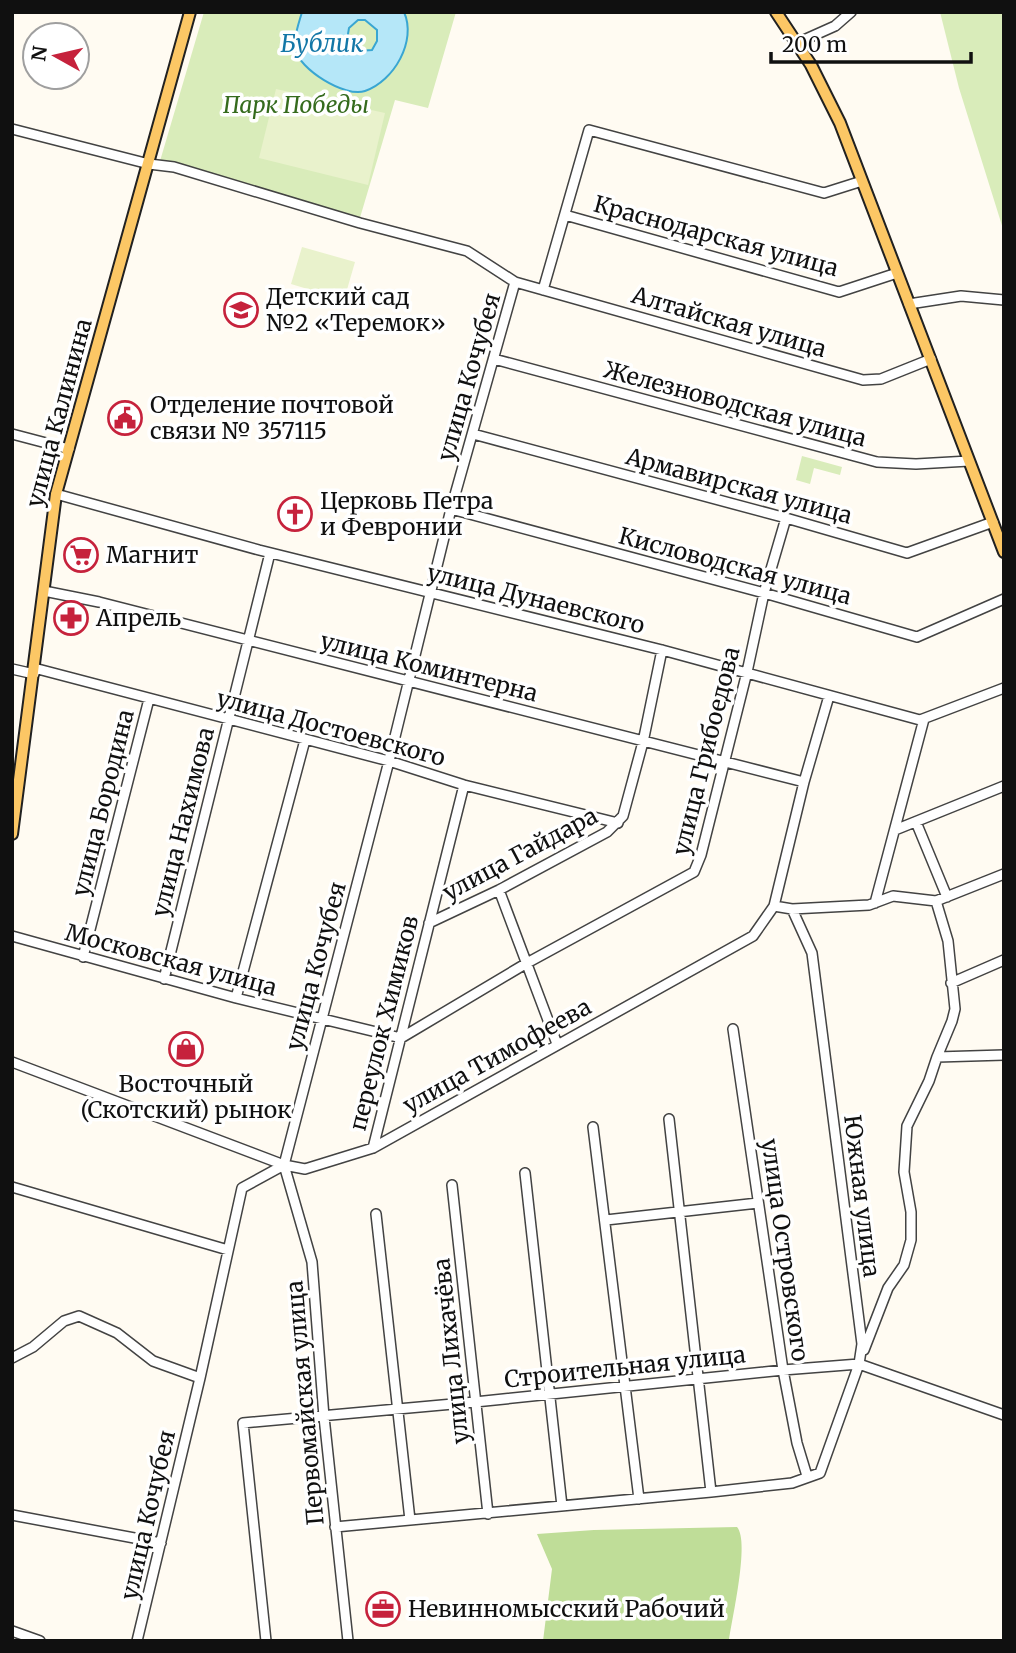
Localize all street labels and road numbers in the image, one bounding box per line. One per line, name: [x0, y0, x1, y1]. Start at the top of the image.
street label: Краснодарская улица: [591, 189, 842, 282]
street label: Алтайская улица: [628, 280, 830, 363]
street label: улица Кочубея: [431, 290, 506, 464]
street label: улица Калинина: [19, 315, 98, 510]
street label: Железноводская улица: [601, 354, 870, 453]
street label: Армавирская улица: [622, 441, 855, 530]
street label: Кисловодская улица: [616, 521, 855, 611]
street label: улица Дунаевского: [424, 557, 648, 640]
street label: улица Коминтерна: [318, 625, 541, 708]
street label: улица Грибоедова: [666, 644, 745, 858]
street label: улица Достоевского: [214, 683, 449, 772]
street label: улица Бородина: [65, 707, 140, 899]
street label: улица Нахимова: [145, 724, 220, 920]
street label: улица Гайдара: [437, 801, 602, 907]
street label: улица Кочубея: [279, 878, 352, 1053]
street label: переулок Химиков: [343, 912, 424, 1133]
street label: Московская улица: [62, 917, 280, 1002]
street label: улица Тимофеева: [398, 992, 596, 1119]
street label: Южная улица: [838, 1113, 887, 1279]
street label: улица Островского: [756, 1137, 815, 1363]
street label: улица Лихачёва: [426, 1257, 475, 1445]
street label: Первомайская улица: [279, 1279, 330, 1527]
street label: Строительная улица: [503, 1339, 747, 1394]
street label: улица Кочубея: [114, 1427, 181, 1603]

